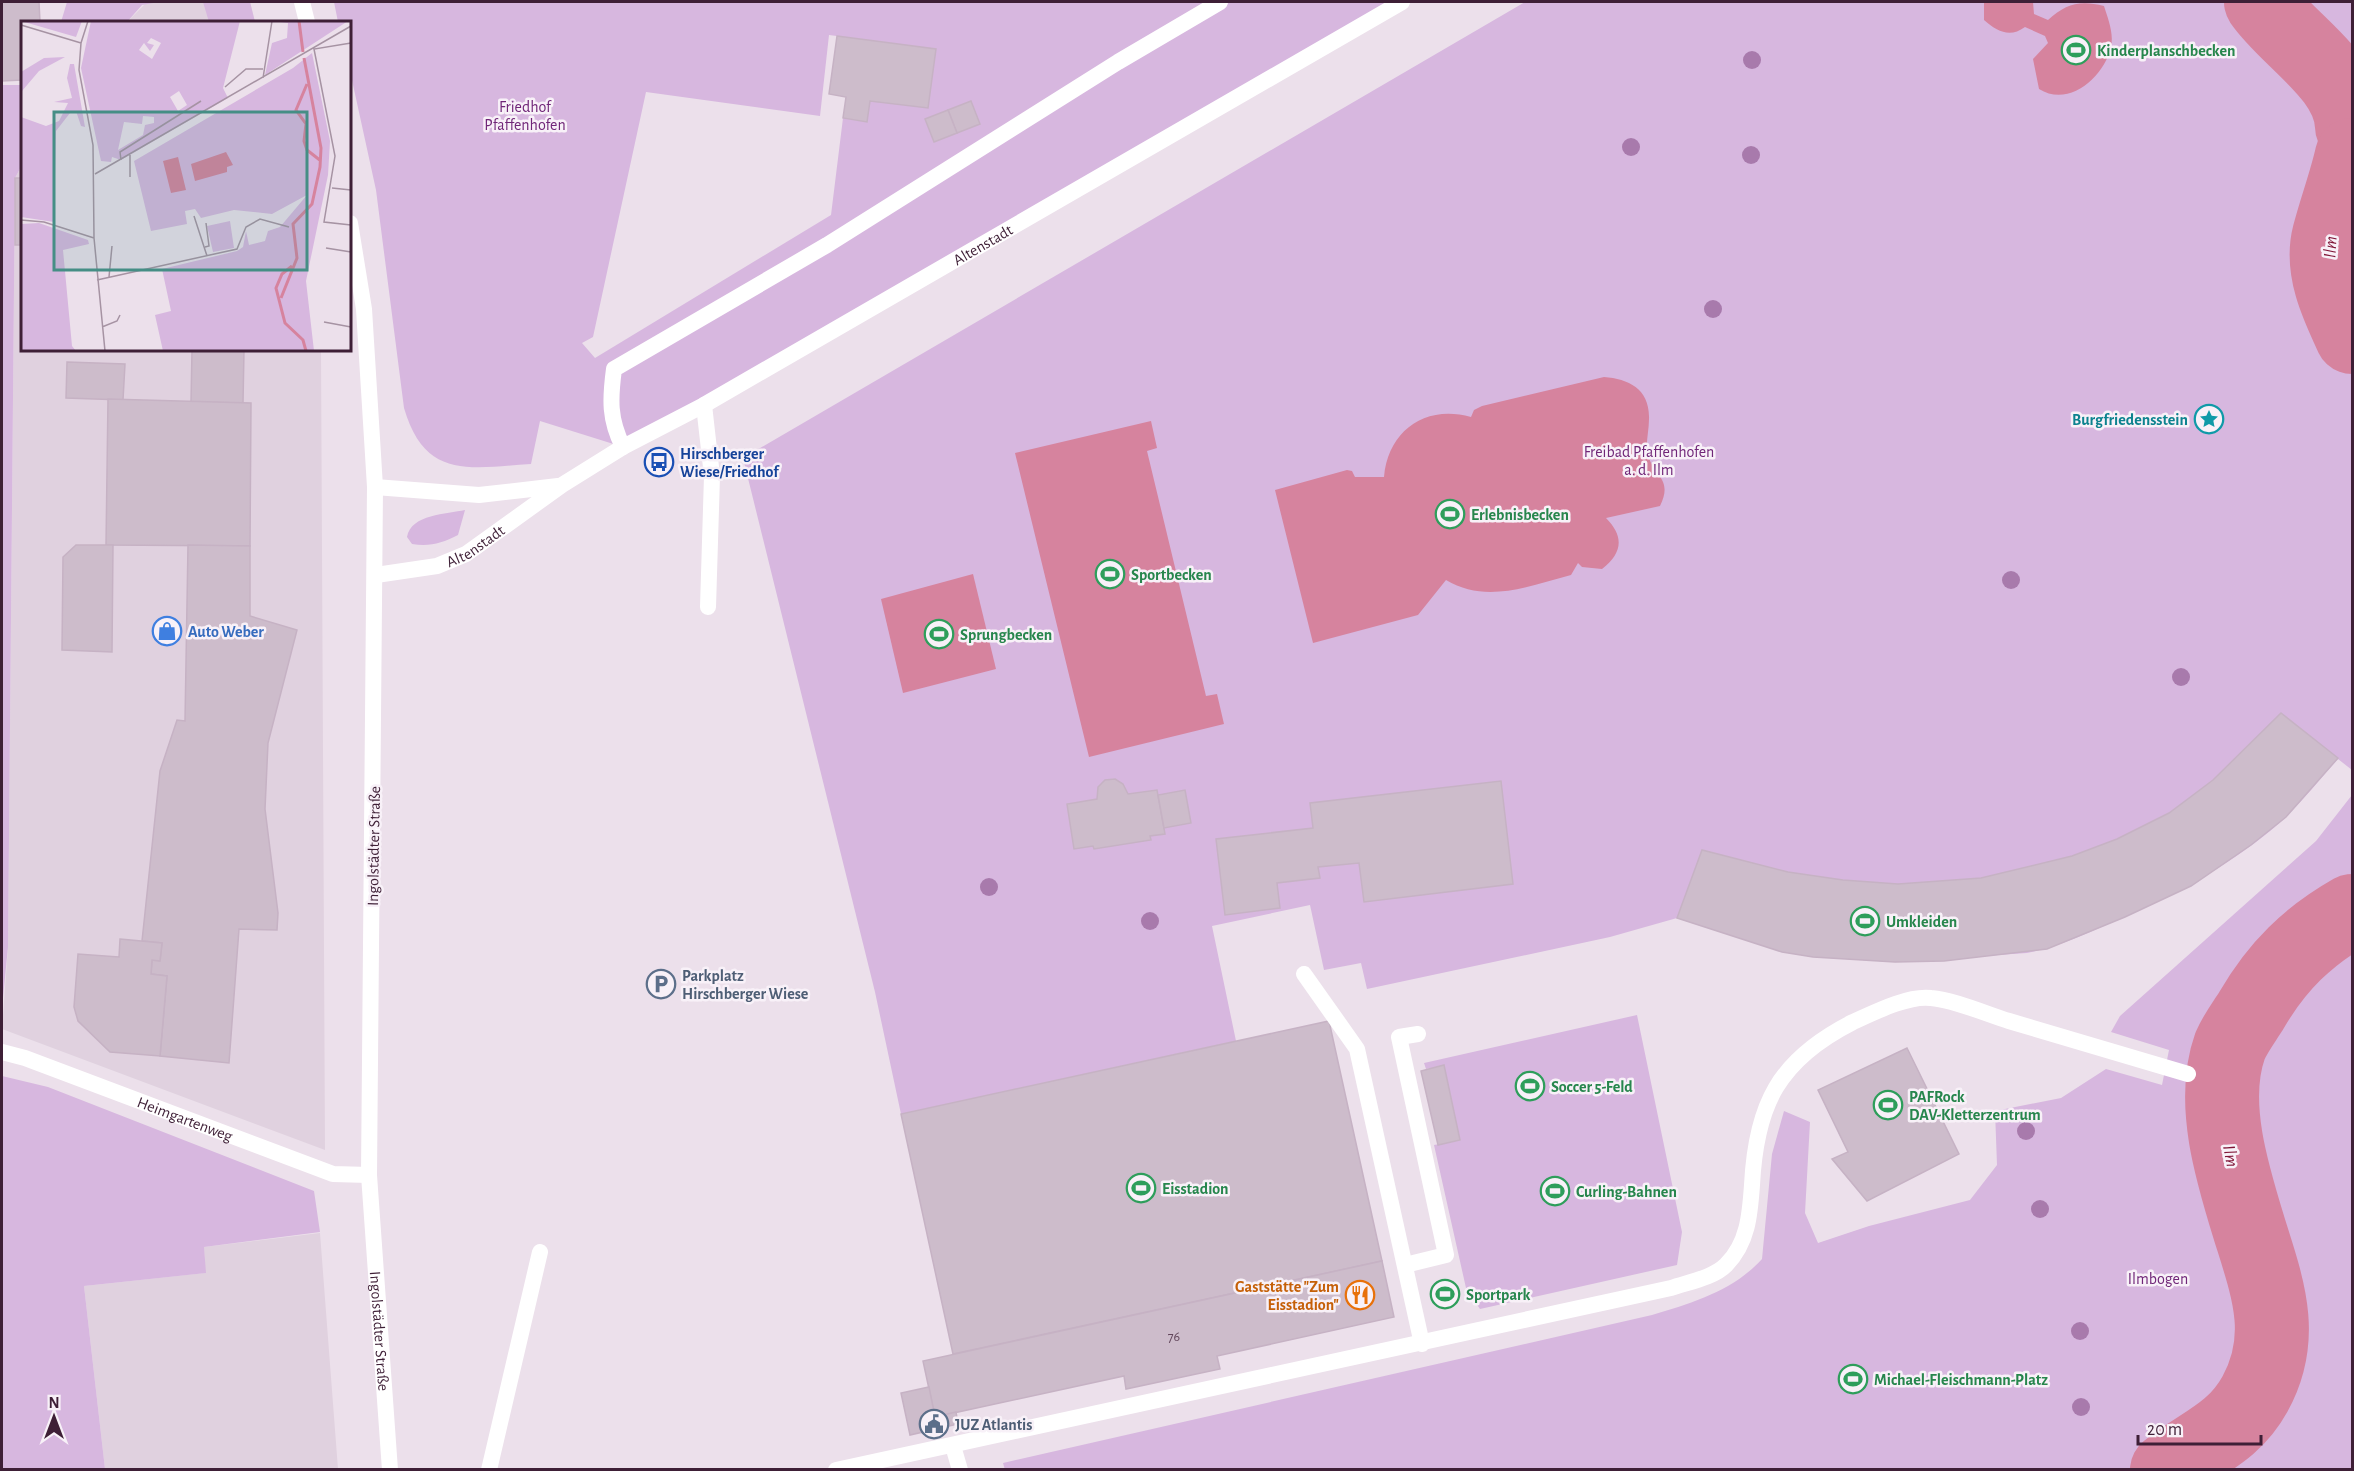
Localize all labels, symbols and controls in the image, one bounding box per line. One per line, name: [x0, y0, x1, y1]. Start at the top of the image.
inset map: [21, 21, 351, 351]
sports icon: Kinderplanschbecken: [2060, 34, 2092, 66]
place label: Kinderplanschbecken: [2097, 43, 2236, 59]
park label: Friedhof Pfaffenhofen: [484, 99, 566, 133]
street label: Altenstadt: [951, 222, 1015, 268]
water label: Ilm: [2321, 235, 2341, 259]
place icon: Burgfriedensstein: [2193, 403, 2225, 435]
place label: Burgfriedensstein: [2072, 412, 2188, 428]
park label: Freibad Pfaffenhofen a. d. Ilm: [1584, 444, 1714, 478]
bus stop icon: Hirschberger Wiese/Friedhof: [643, 446, 675, 478]
place label: Hirschberger Wiese/Friedhof: [680, 446, 780, 480]
sports icon: Erlebnisbecken: [1434, 498, 1466, 530]
place label: Erlebnisbecken: [1471, 507, 1569, 523]
street label: Altenstadt: [444, 522, 508, 570]
sports icon: Sportbecken: [1094, 558, 1126, 590]
place label: Sportbecken: [1131, 567, 1212, 583]
shop icon: Auto Weber: [151, 615, 183, 647]
sports icon: Sprungbecken: [923, 618, 955, 650]
place label: Auto Weber: [188, 624, 264, 640]
place label: Sprungbecken: [960, 627, 1052, 643]
street label: Ingolstädter Straße: [365, 786, 383, 906]
sports icon: Umkleiden: [1849, 905, 1881, 937]
place label: Umkleiden: [1886, 914, 1957, 930]
parking icon: Parkplatz Hirschberger Wiese: [645, 968, 677, 1000]
place label: Parkplatz Hirschberger Wiese: [682, 968, 809, 1002]
sports icon: Soccer 5-Feld: [1514, 1070, 1546, 1102]
place label: Soccer 5-Feld: [1551, 1079, 1633, 1095]
sports icon: PAFRock DAV-Kletterzentrum: [1872, 1089, 1904, 1121]
place label: PAFRock DAV-Kletterzentrum: [1909, 1089, 2041, 1123]
street label: Heimgartenweg: [135, 1094, 235, 1145]
water label: Ilm: [2219, 1144, 2241, 1169]
sports icon: Eisstadion: [1125, 1172, 1157, 1204]
sports icon: Curling-Bahnen: [1539, 1175, 1571, 1207]
place label: Eisstadion: [1162, 1181, 1229, 1197]
place label: Curling-Bahnen: [1576, 1184, 1677, 1200]
street label: Ingolstädter Straße: [367, 1271, 391, 1392]
park label: Ilmbogen: [2128, 1271, 2188, 1287]
sports icon: Sportpark: [1429, 1278, 1461, 1310]
place label: Gaststätte "Zum Eisstadion": [1235, 1279, 1339, 1313]
restaurant icon: Gaststätte "Zum Eisstadion": [1344, 1279, 1376, 1311]
place label: Sportpark: [1466, 1287, 1530, 1303]
house number: 76: [1168, 1330, 1180, 1344]
sports icon: Michael-Fleischmann-Platz: [1837, 1363, 1869, 1395]
place label: Michael-Fleischmann-Platz: [1874, 1372, 2048, 1388]
north arrow: [24, 1387, 84, 1447]
text: N: [48, 1395, 60, 1411]
public building icon: JUZ Atlantis: [918, 1408, 950, 1440]
scale bar: [2138, 1408, 2261, 1446]
place label: JUZ Atlantis: [955, 1417, 1032, 1433]
text: 20 m: [2147, 1421, 2182, 1439]

